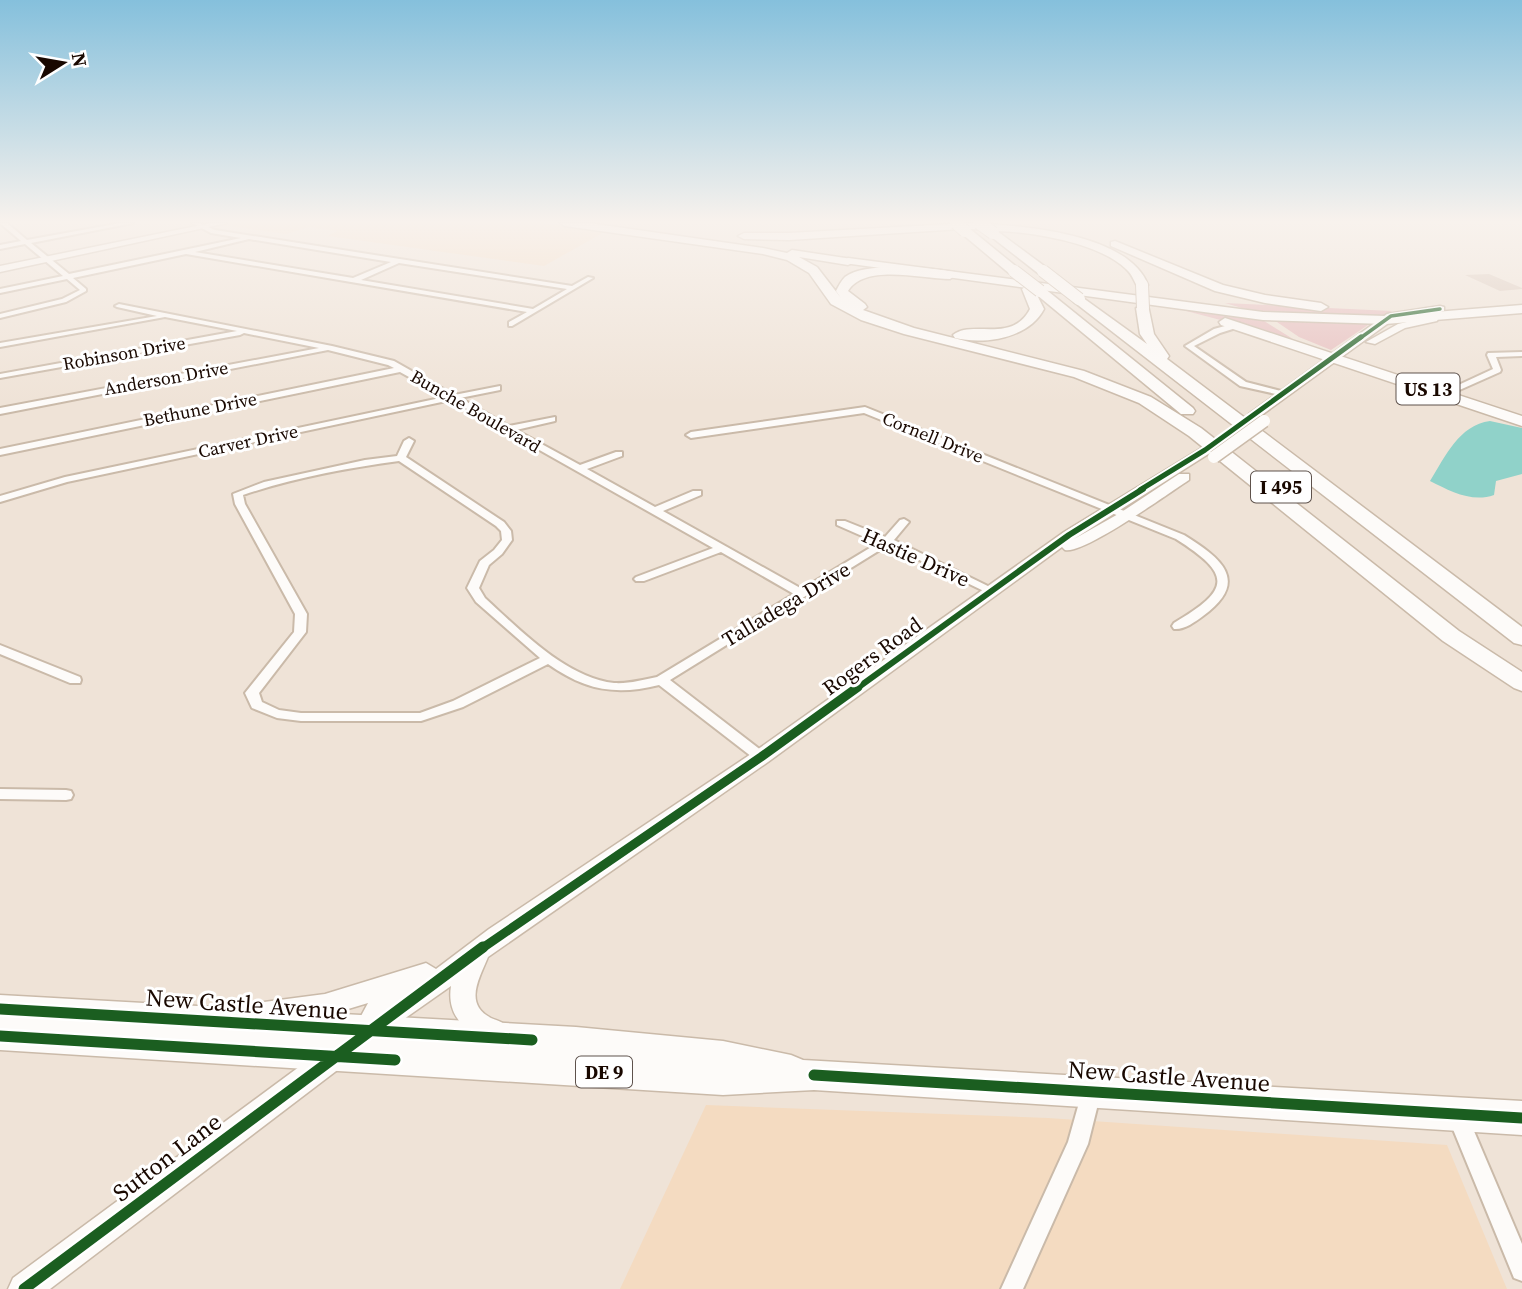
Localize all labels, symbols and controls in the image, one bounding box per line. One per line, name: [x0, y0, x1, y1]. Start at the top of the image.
north arrow: [28, 28, 98, 98]
text: N: [66, 50, 94, 69]
street label: Robinson Drive: [61, 330, 187, 376]
street label: Anderson Drive: [102, 355, 230, 401]
street label: Bunche Boulevard: [406, 364, 546, 458]
road number: US 13: [1396, 374, 1460, 404]
street label: Bethune Drive: [141, 386, 259, 432]
street label: Cornell Drive: [879, 405, 987, 469]
street label: Carver Drive: [196, 418, 300, 464]
road number: I 495: [1251, 472, 1311, 502]
street label: Hastie Drive: [857, 520, 975, 594]
street label: Talladega Drive: [716, 554, 856, 654]
street label: Rogers Road: [816, 610, 928, 702]
street label: New Castle Avenue: [145, 980, 349, 1028]
street label: New Castle Avenue: [1067, 1052, 1271, 1100]
road number: DE 9: [576, 1056, 632, 1088]
street label: Sutton Lane: [106, 1105, 228, 1209]

